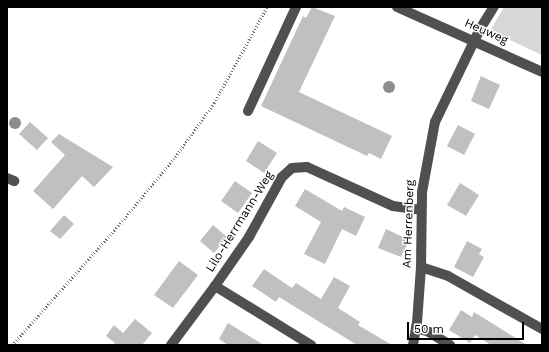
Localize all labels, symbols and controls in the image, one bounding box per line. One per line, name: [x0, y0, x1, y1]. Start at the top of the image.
street label: Heuweg: [462, 16, 510, 48]
street label: Lilo-Herrmann-Weg: [203, 169, 277, 275]
street label: Am Herrenberg: [400, 180, 418, 268]
scale bar: [409, 314, 526, 340]
text: 50 m: [414, 322, 444, 336]

